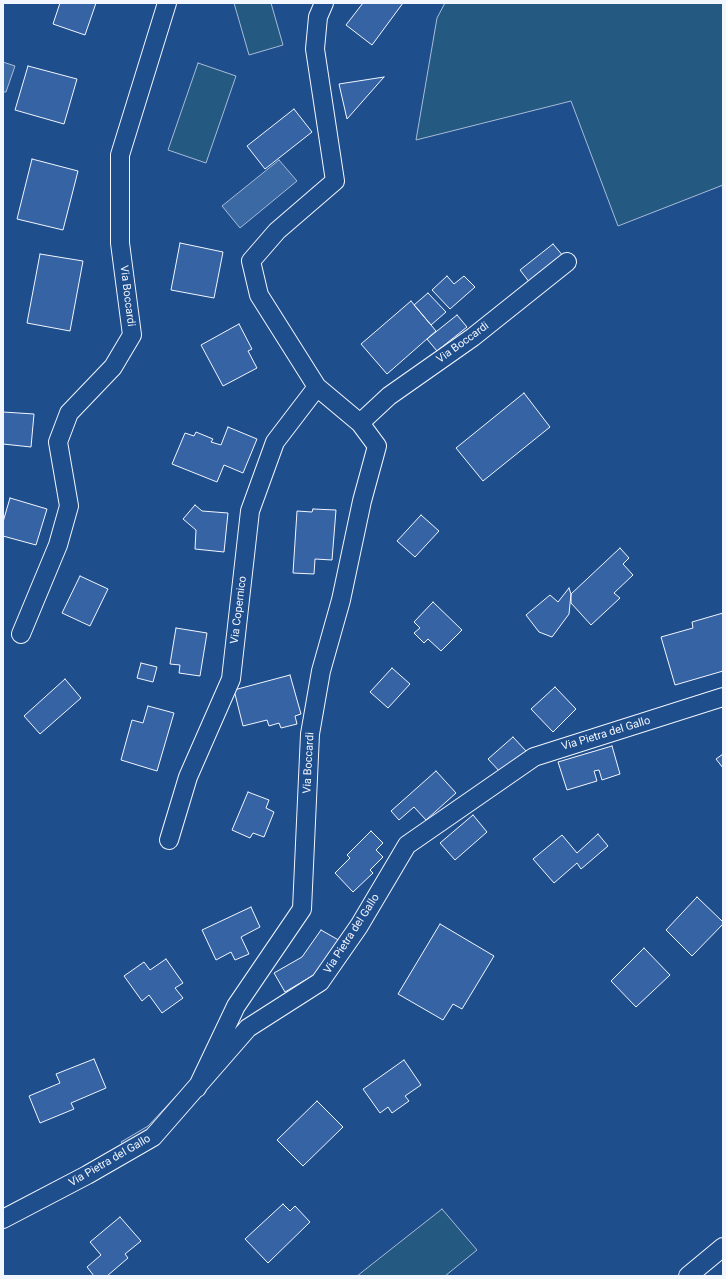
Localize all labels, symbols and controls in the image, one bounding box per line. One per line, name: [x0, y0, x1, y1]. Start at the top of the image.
street label: Via Boccardi: [117, 265, 137, 327]
street label: Via Boccardi: [434, 320, 492, 366]
street label: Via Copernico: [228, 575, 250, 645]
street label: Via Pietra del Gallo: [560, 714, 652, 754]
street label: Via Boccardi: [301, 732, 317, 794]
street label: Via Pietra del Gallo: [321, 892, 383, 976]
street label: Via Pietra del Gallo: [67, 1132, 153, 1190]

